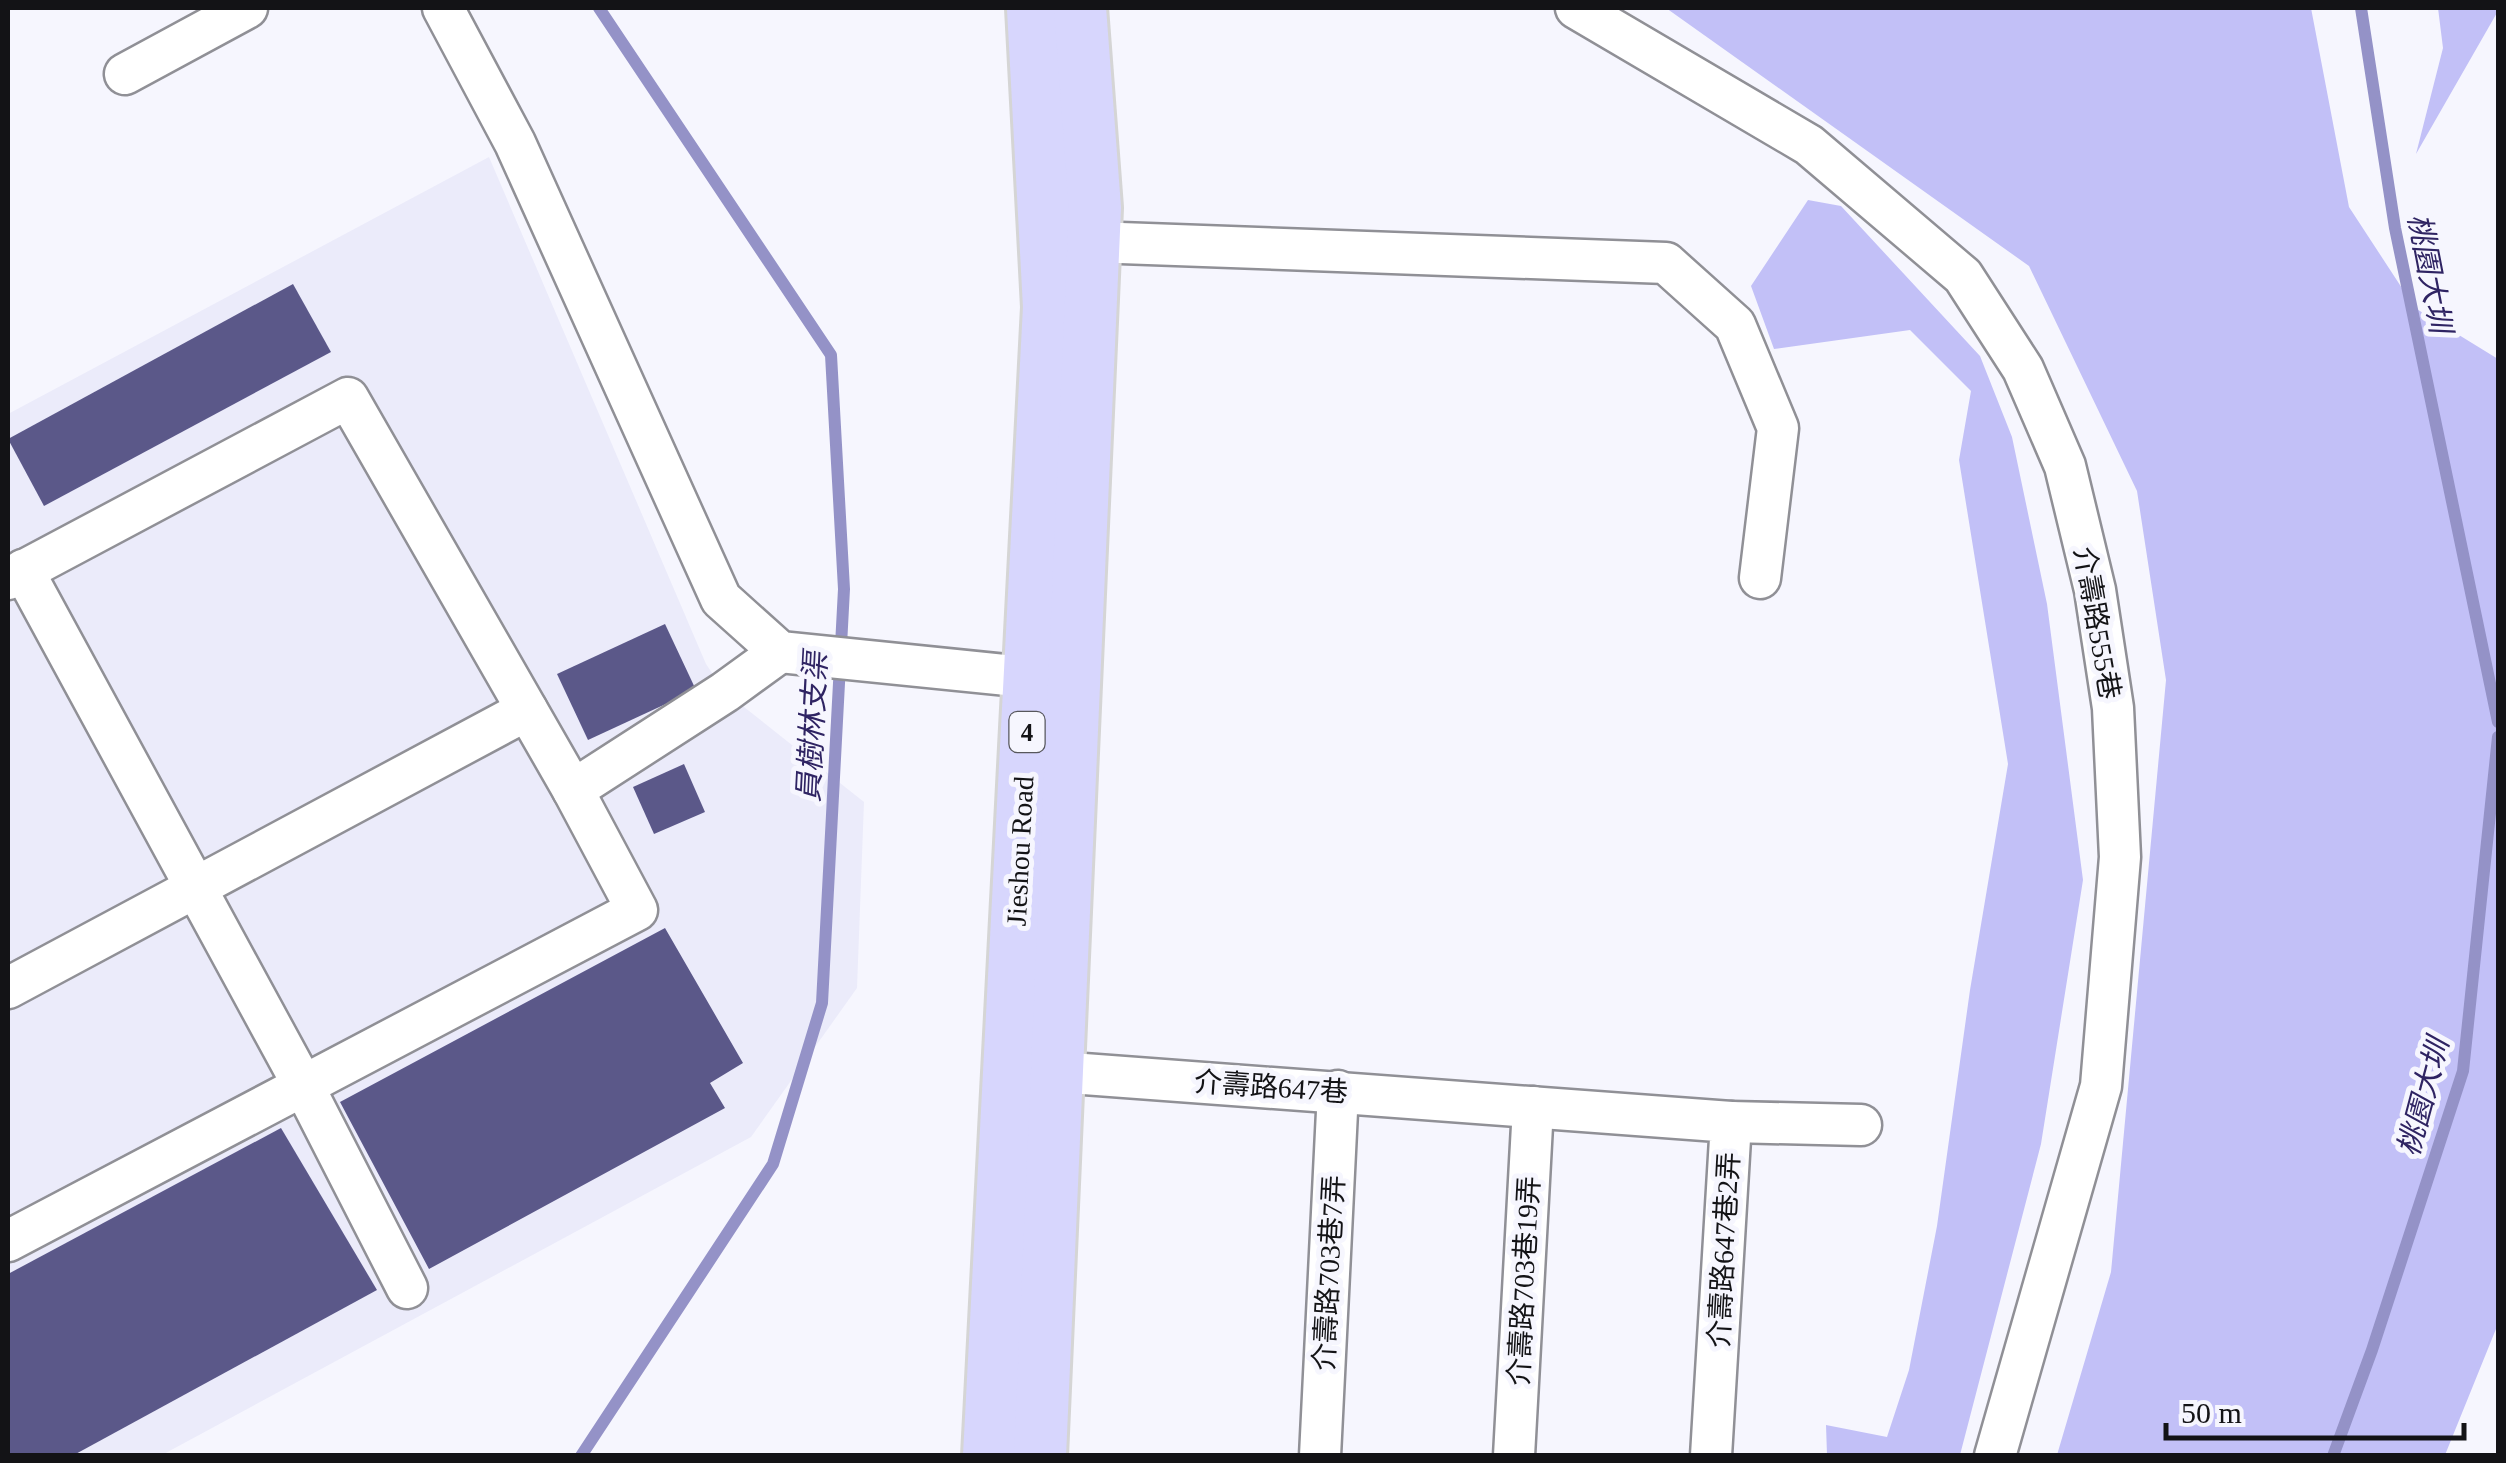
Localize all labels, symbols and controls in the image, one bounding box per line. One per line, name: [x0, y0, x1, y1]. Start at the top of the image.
water label: 桃園大圳: [2402, 211, 2458, 339]
street label: 介壽路555巷: [2068, 544, 2126, 702]
water label: 員樹林支渠: [792, 647, 833, 803]
road number: 4: [1010, 712, 1044, 752]
street label: Jieshou Road: [1001, 775, 1039, 927]
water label: 桃園大圳: [2392, 1031, 2456, 1159]
street label: 介壽路647巷: [1193, 1066, 1349, 1108]
street label: 介壽路647巷2弄: [1703, 1151, 1745, 1349]
street label: 介壽路703巷7弄: [1308, 1174, 1350, 1372]
street label: 介壽路703巷19弄: [1503, 1175, 1545, 1387]
scale bar: [2166, 1378, 2464, 1440]
text: 50 m: [2181, 1396, 2242, 1429]

